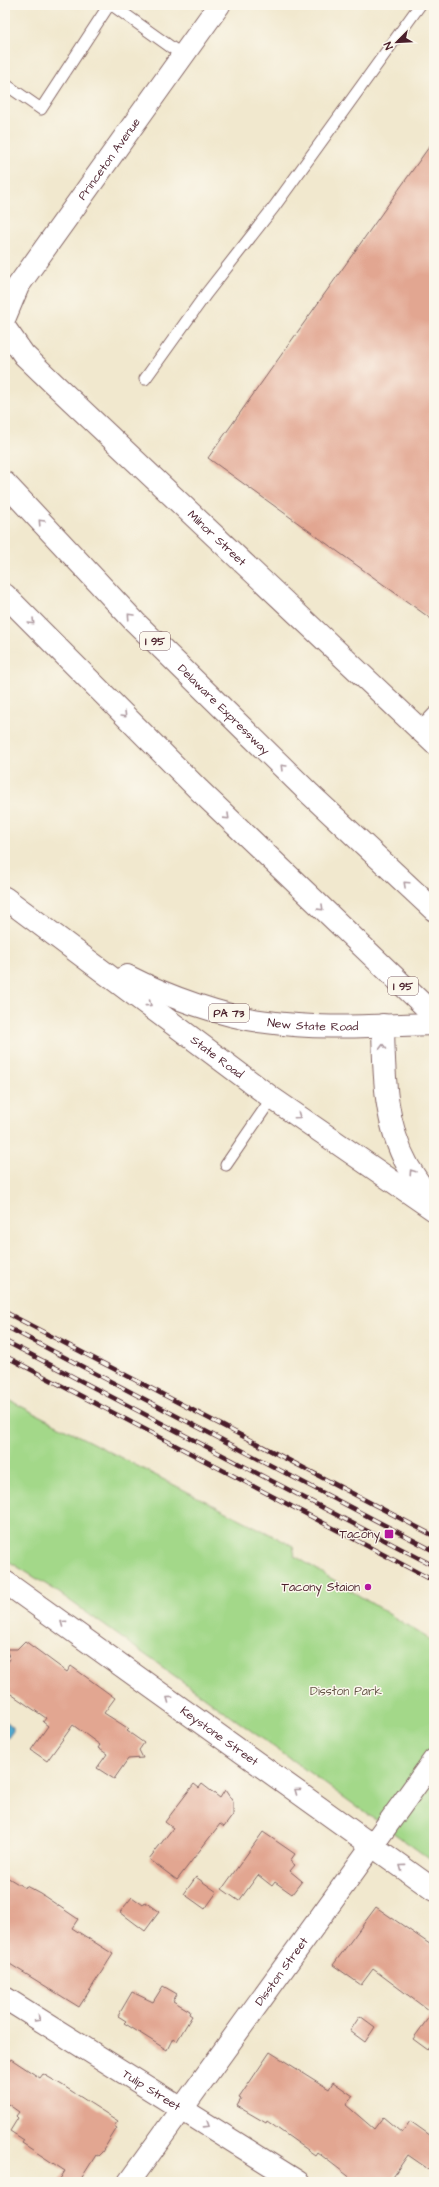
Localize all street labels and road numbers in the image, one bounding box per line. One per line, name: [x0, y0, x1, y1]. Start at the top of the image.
street label: Princeton Avenue: [74, 114, 145, 203]
street label: Milnor Street: [184, 506, 250, 570]
road number: I 95: [140, 632, 170, 650]
street label: Delaware Expressway: [174, 660, 274, 760]
road number: I 95: [388, 977, 418, 995]
road number: PA 73: [209, 1004, 249, 1022]
street label: New State Road: [266, 1014, 358, 1035]
street label: State Road: [187, 1031, 247, 1082]
street label: Keystone Street: [177, 1702, 262, 1770]
street label: Disston Street: [251, 1933, 312, 2009]
street label: Tulip Street: [119, 2065, 184, 2115]

